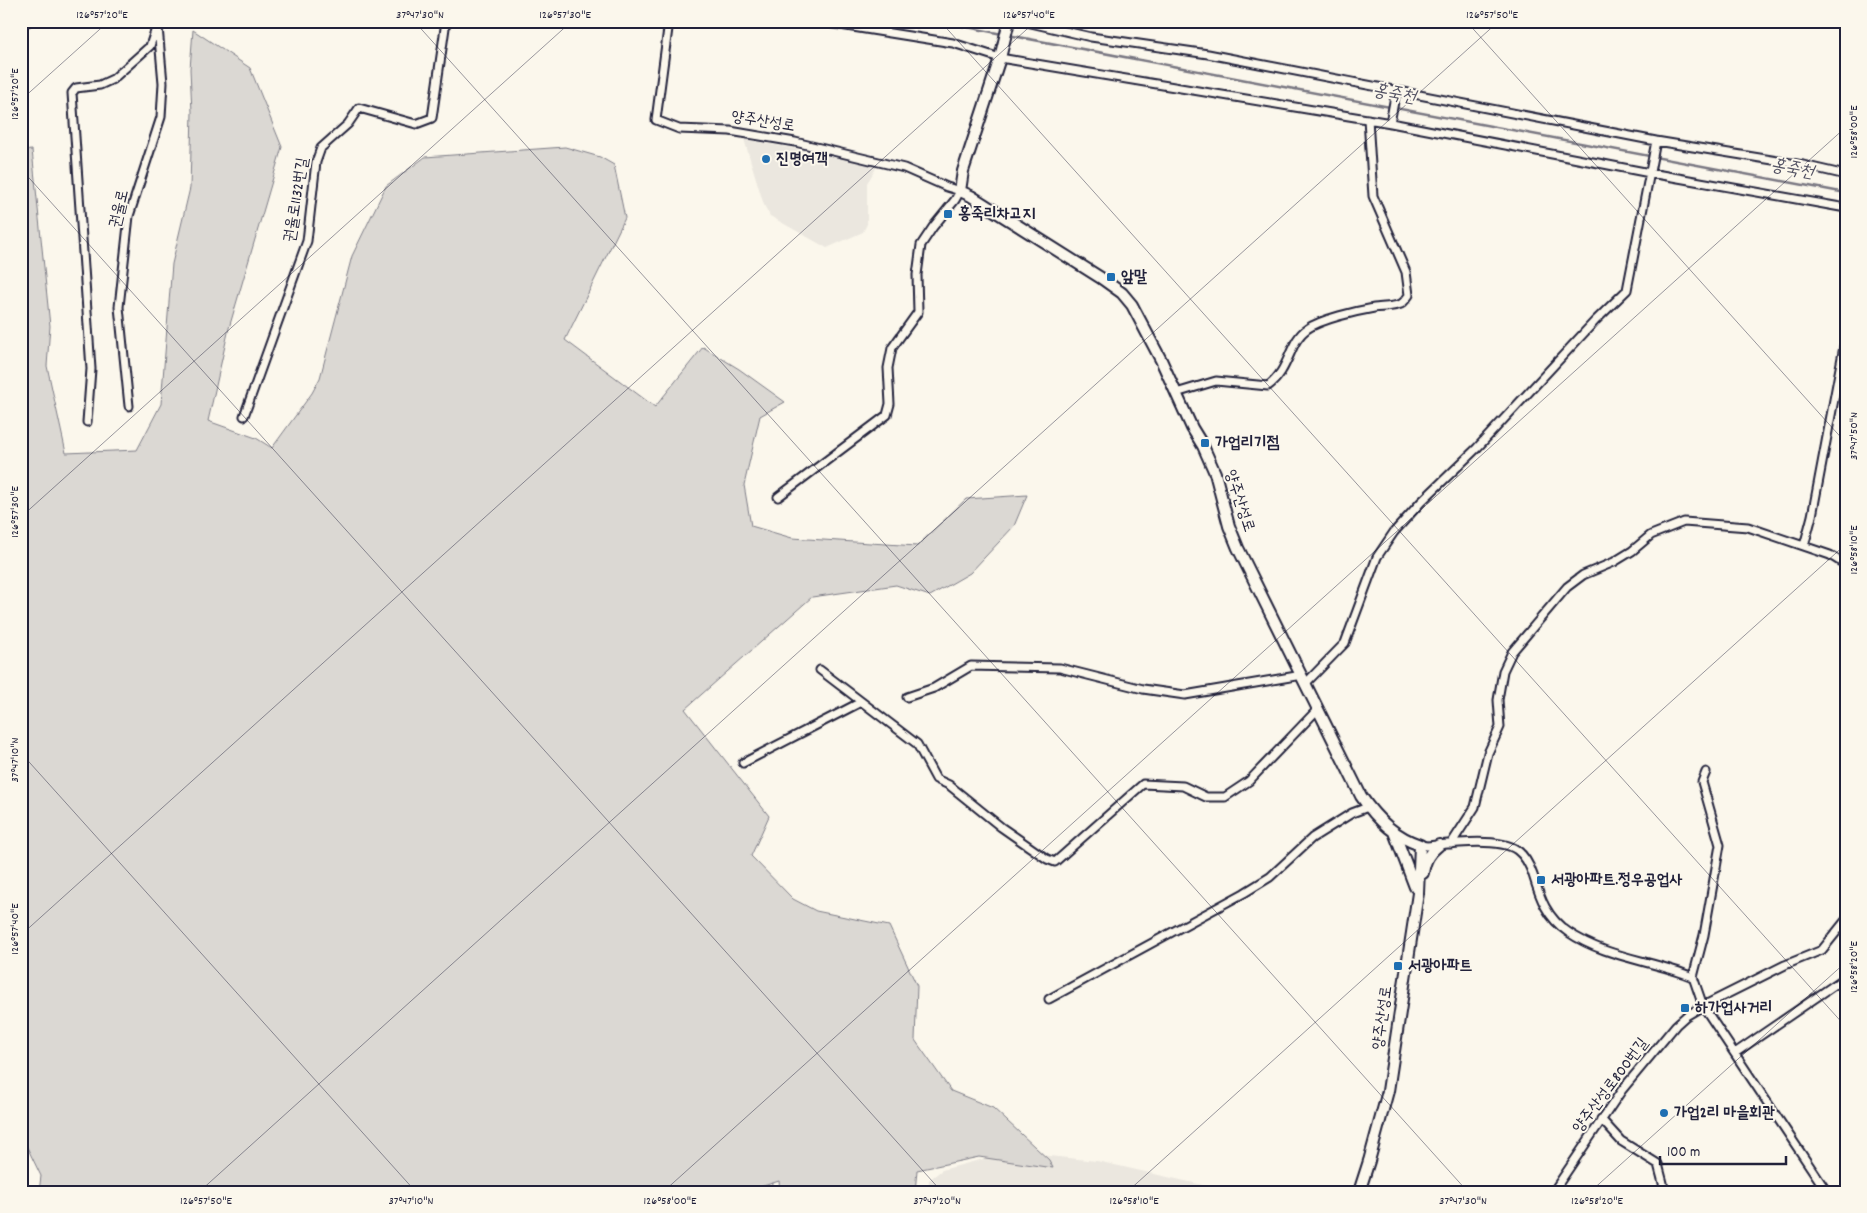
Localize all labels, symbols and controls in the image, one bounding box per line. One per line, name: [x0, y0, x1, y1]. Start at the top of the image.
text: 126°57'20"E: [76, 7, 128, 24]
text: 37°47'30"N: [396, 7, 444, 24]
text: 126°57'30"E: [539, 7, 591, 24]
text: 126°57'40"E: [1003, 7, 1055, 24]
text: 126°57'50"E: [1466, 7, 1519, 24]
text: 126°57'20"E: [7, 68, 24, 120]
water label: 홍죽천: [1370, 79, 1419, 112]
text: 126°58'00"E: [1846, 105, 1863, 159]
street label: 양주산성로: [729, 106, 797, 138]
place label: 진명여객: [776, 148, 828, 171]
marker: 진명여객: [760, 153, 772, 165]
water label: 홍죽천: [1768, 154, 1817, 187]
street label: 권율로1132번길: [279, 156, 315, 244]
street label: 권율로: [104, 188, 136, 230]
place label: 홍죽리차고지: [958, 203, 1035, 226]
marker: 홍죽리차고지: [942, 208, 954, 220]
place label: 앞말: [1121, 266, 1147, 289]
marker: 앞말: [1105, 271, 1117, 283]
text: 37°47'50"N: [1846, 412, 1863, 460]
place label: 가업리기점: [1215, 432, 1280, 455]
marker: 가업리기점: [1199, 437, 1211, 449]
street label: 양주산성로: [1218, 467, 1260, 535]
text: 126°57'30"E: [7, 486, 24, 538]
text: 126°58'10"E: [1846, 525, 1863, 575]
text: 37°47'10"N: [7, 737, 24, 783]
place label: 서광아파트.정우공업사: [1551, 869, 1683, 892]
marker: 서광아파트.정우공업사: [1535, 874, 1547, 886]
text: 126°57'40"E: [7, 903, 24, 955]
text: 126°58'20"E: [1846, 941, 1863, 993]
place label: 서광아파트: [1408, 955, 1473, 978]
marker: 서광아파트: [1392, 960, 1404, 972]
street label: 양주산성로: [1367, 985, 1399, 1051]
place label: 하가업사거리: [1694, 997, 1772, 1020]
marker: 하가업사거리: [1679, 1002, 1691, 1014]
street label: 양주산성로800번길: [1568, 1033, 1655, 1138]
place label: 가업2리 마을회관: [1674, 1102, 1775, 1125]
marker: 가업2리 마을회관: [1658, 1107, 1670, 1119]
scale bar: [1660, 1133, 1786, 1165]
text: 100 m: [1667, 1142, 1700, 1164]
text: 126°57'50"E: [180, 1193, 233, 1210]
text: 37°47'10"N: [388, 1193, 434, 1210]
text: 126°58'00"E: [643, 1193, 697, 1210]
text: 37°47'20"N: [913, 1193, 961, 1210]
text: 126°58'10"E: [1109, 1193, 1159, 1210]
text: 37°47'30"N: [1439, 1193, 1487, 1210]
text: 126°58'20"E: [1571, 1193, 1623, 1210]

